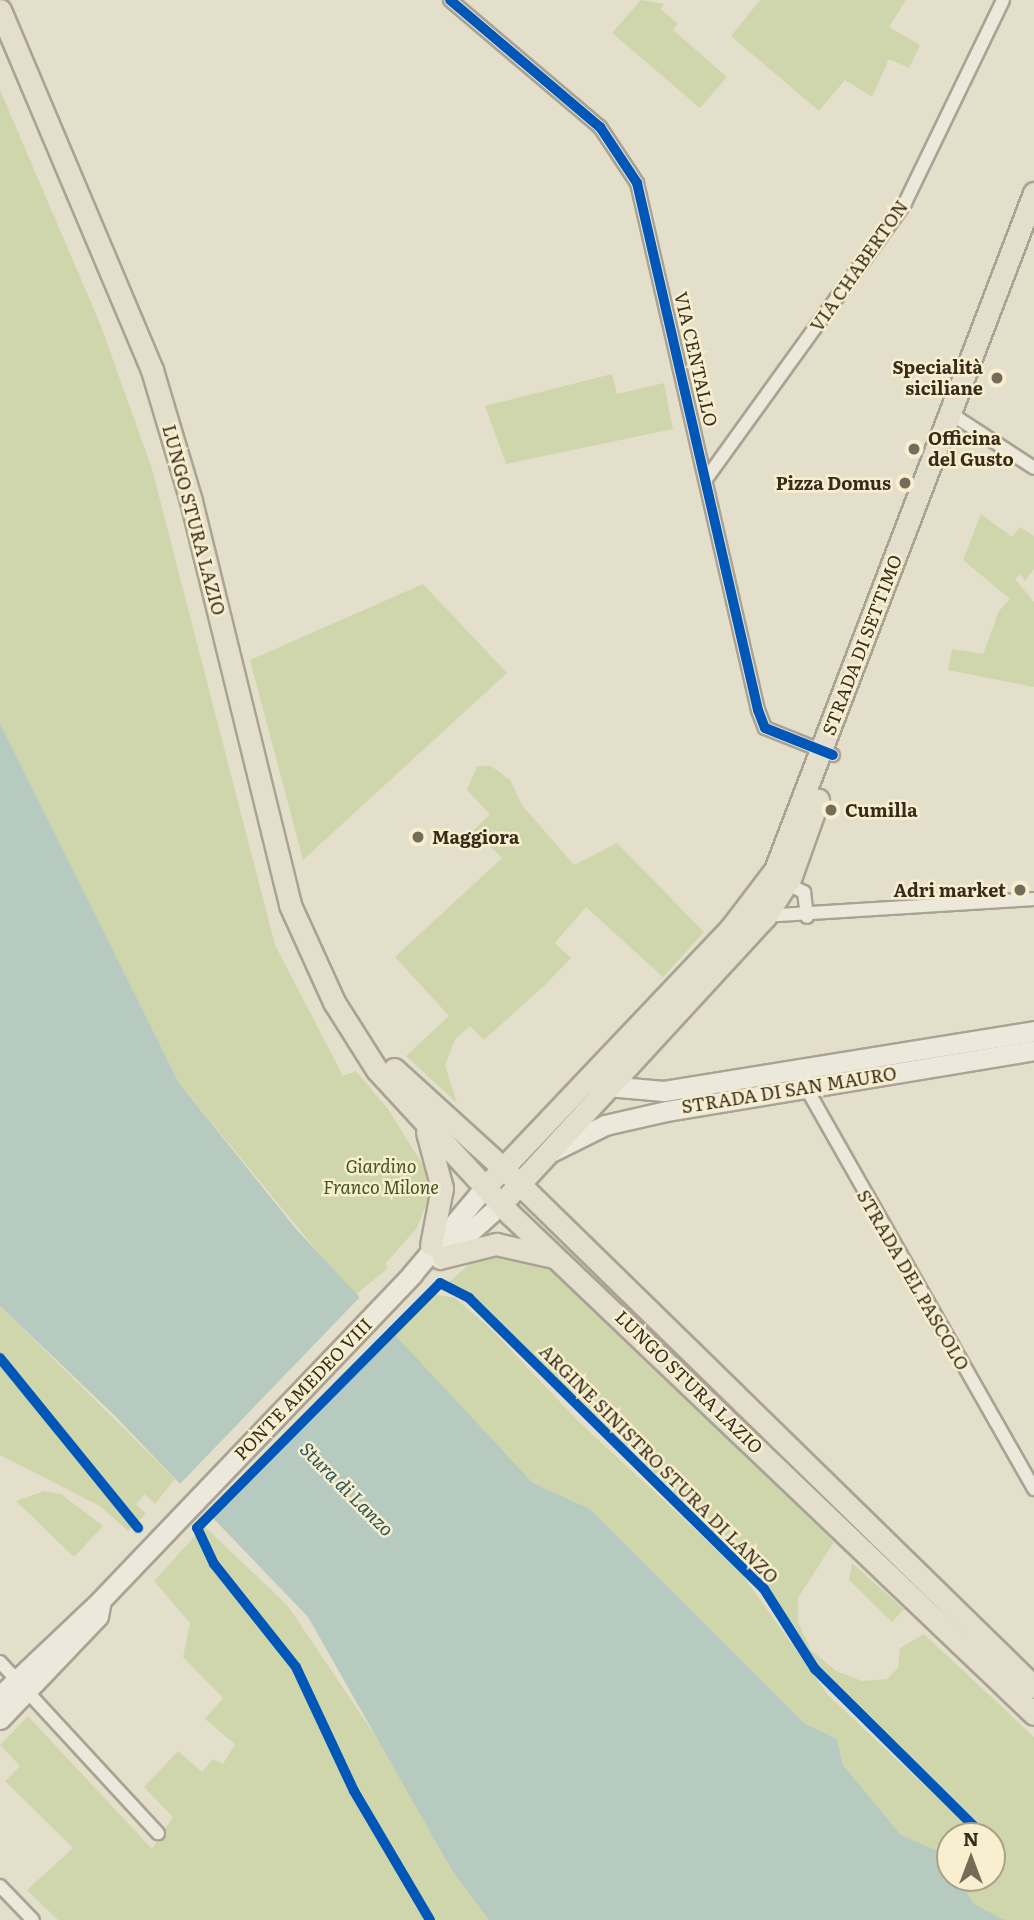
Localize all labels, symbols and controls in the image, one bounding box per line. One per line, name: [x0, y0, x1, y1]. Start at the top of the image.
street label: VIA CHABERTON: [806, 196, 912, 336]
street label: VIA CENTALLO: [670, 290, 722, 428]
place label: Specialità siciliane: [892, 357, 983, 400]
marker: Specialità siciliane: [989, 370, 1005, 386]
street label: LUNGO STURA LAZIO: [158, 422, 230, 618]
place label: Officina del Gusto: [928, 428, 1014, 471]
marker: Officina del Gusto: [906, 441, 922, 457]
place label: Pizza Domus: [776, 472, 891, 494]
marker: Pizza Domus: [897, 475, 913, 491]
street label: STRADA DI SETTIMO: [818, 552, 906, 738]
place label: Cumilla: [845, 799, 918, 821]
marker: Cumilla: [823, 802, 839, 818]
place label: Maggiora: [432, 826, 519, 848]
marker: Maggiora: [410, 829, 426, 845]
place label: Adri market: [893, 879, 1006, 901]
marker: Adri market: [1012, 882, 1028, 898]
street label: STRADA DI SAN MAURO: [680, 1062, 898, 1118]
park label: Giardino Franco Milone: [323, 1156, 439, 1198]
street label: STRADA DEL PASCOLO: [852, 1186, 974, 1374]
street label: LUNGO STURA LAZIO: [611, 1306, 767, 1458]
street label: PONTE AMEDEO VIII: [230, 1314, 376, 1464]
street label: ARGINE SINISTRO STURA DI LANZO: [535, 1340, 783, 1588]
water label: Stura di Lanzo: [296, 1438, 398, 1540]
north arrow: [936, 1822, 1006, 1892]
text: N: [963, 1824, 979, 1852]

